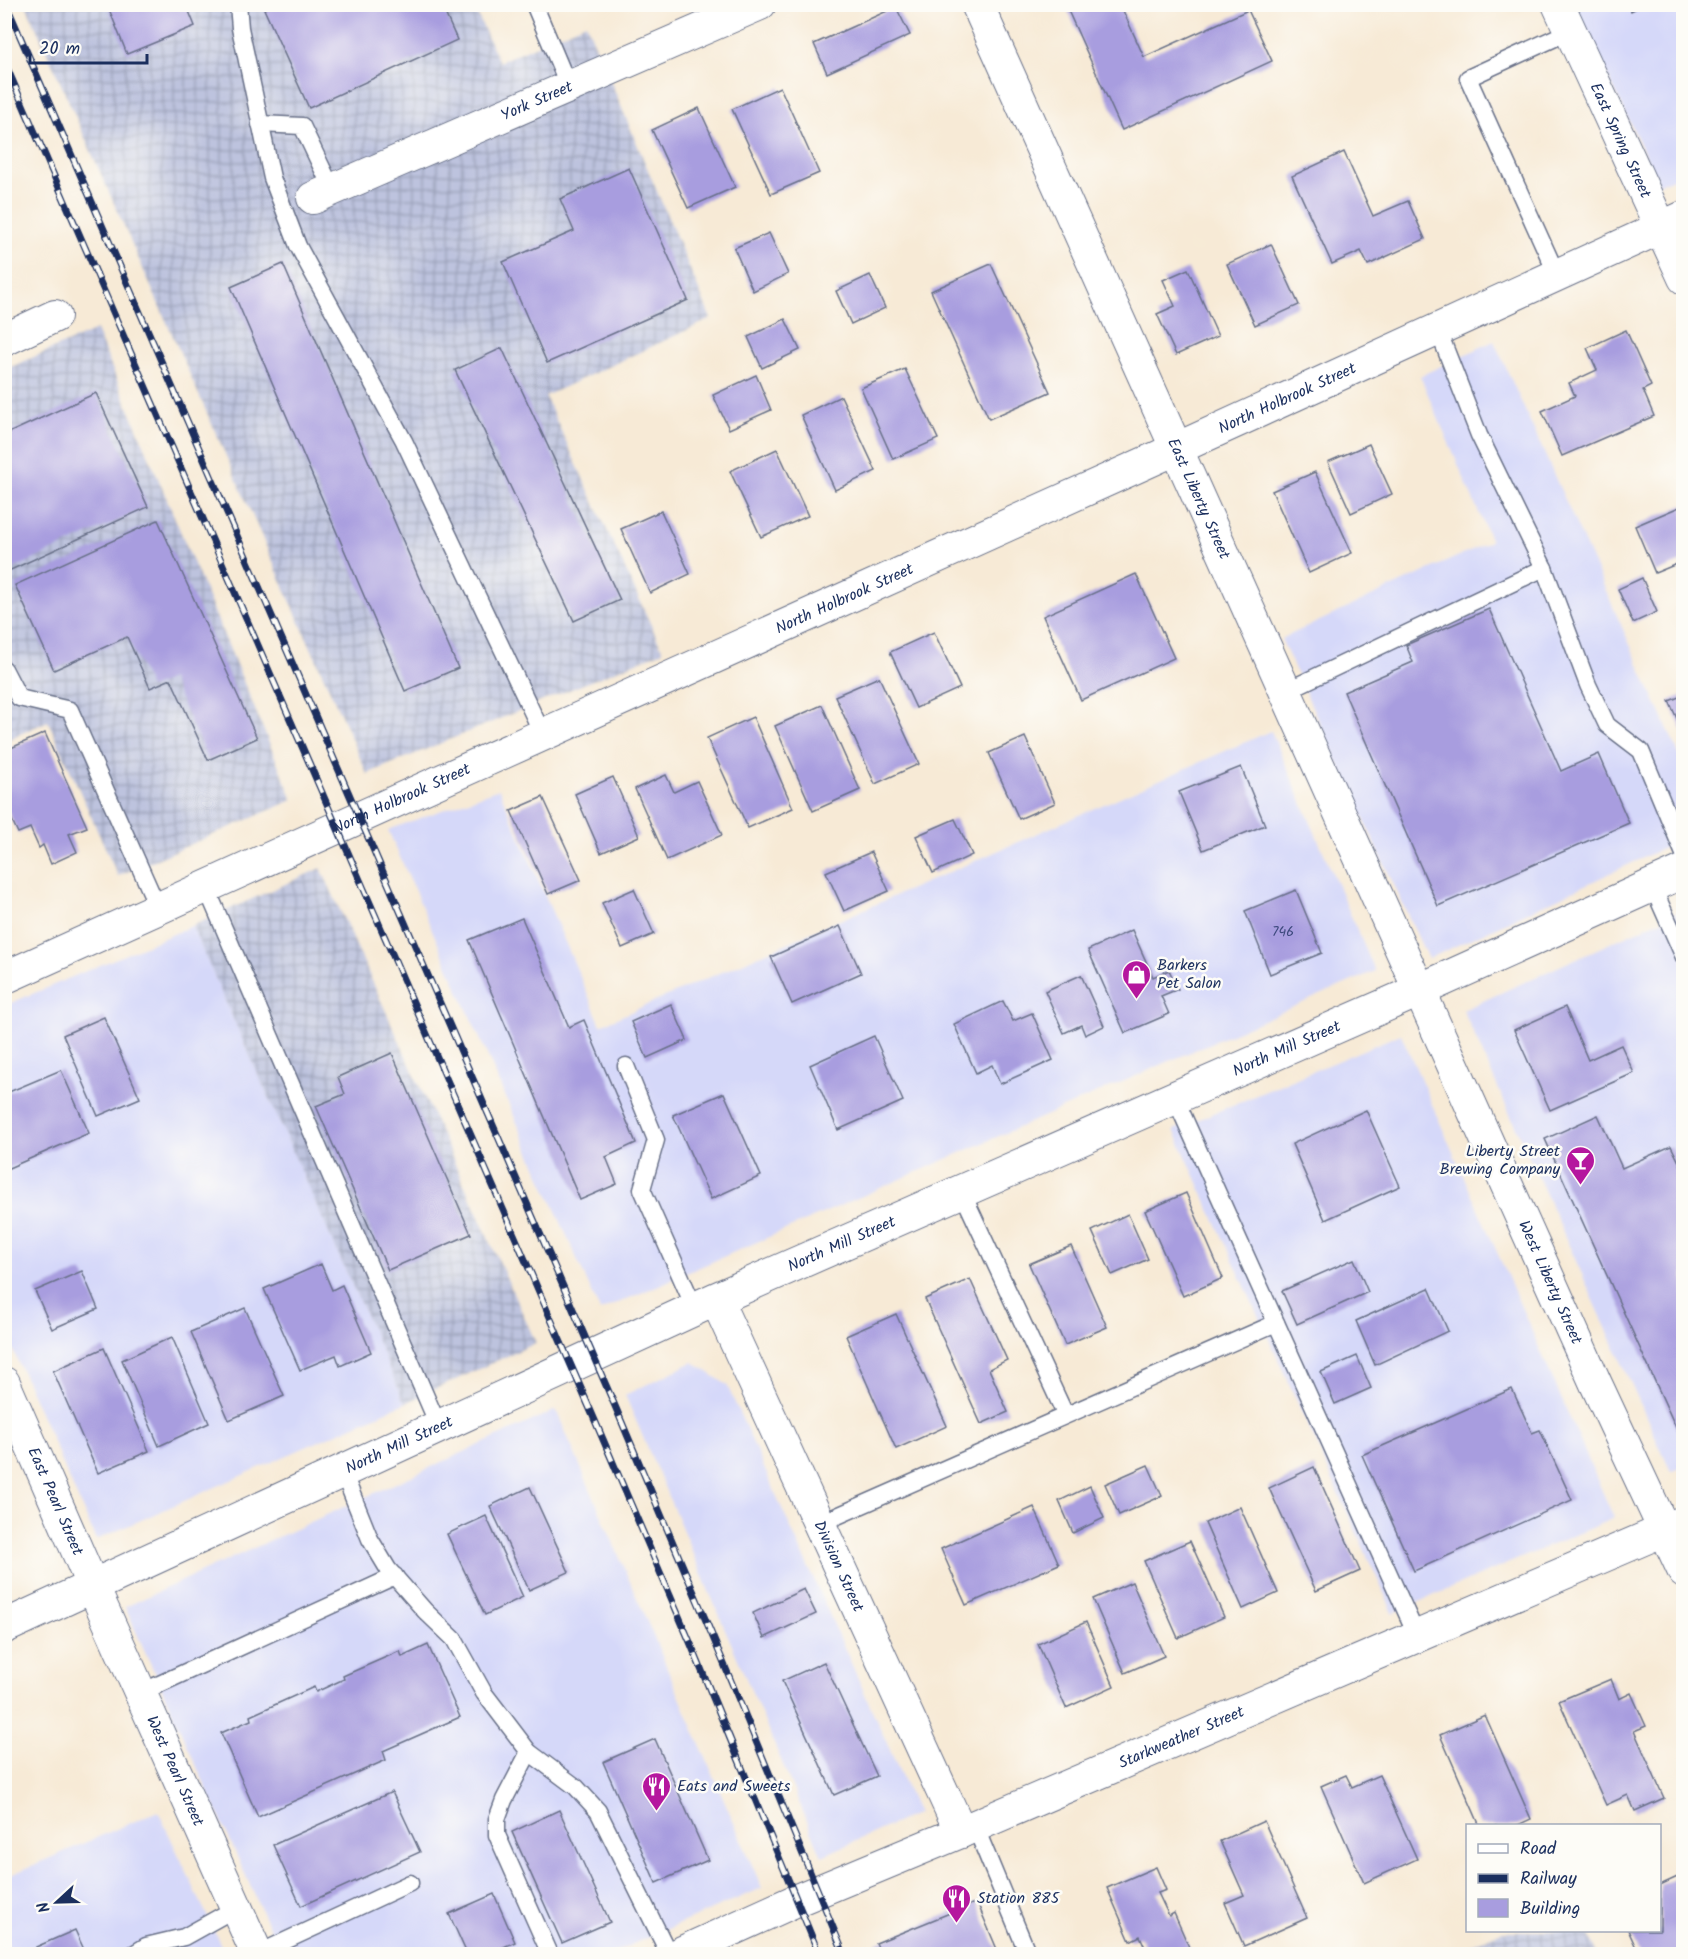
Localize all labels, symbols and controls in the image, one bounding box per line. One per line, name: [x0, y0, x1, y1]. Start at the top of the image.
scale bar: [30, 27, 147, 65]
text: 20 m: [39, 35, 80, 64]
street label: York Street: [497, 74, 578, 128]
street label: East Spring Street: [1583, 78, 1658, 203]
street label: North Holbrook Street: [1214, 356, 1361, 441]
street label: East Liberty Street: [1161, 434, 1237, 564]
street label: North Holbrook Street: [771, 556, 918, 641]
street label: North Holbrook Street: [328, 756, 475, 841]
house number: 746: [1272, 921, 1294, 943]
place label: Barkers Pet Salon: [1157, 953, 1221, 996]
shop icon: Barkers Pet Salon: [1120, 958, 1152, 1000]
street label: North Mill Street: [1228, 1014, 1345, 1083]
place label: Liberty Street Brewing Company: [1439, 1139, 1561, 1182]
bar icon: Liberty Street Brewing Company: [1565, 1144, 1597, 1186]
street label: North Mill Street: [783, 1209, 900, 1279]
street label: West Liberty Street: [1512, 1216, 1589, 1349]
street label: North Mill Street: [341, 1409, 458, 1481]
street label: East Pearl Street: [21, 1443, 91, 1560]
street label: Division Street: [807, 1516, 871, 1617]
street label: Starkweather Street: [1114, 1699, 1249, 1775]
street label: West Pearl Street: [140, 1712, 211, 1831]
restaurant icon: Eats and Sweets: [640, 1770, 672, 1812]
place label: Eats and Sweets: [677, 1774, 791, 1799]
legend: [1466, 1824, 1661, 1932]
text: Road: [1520, 1835, 1557, 1864]
text: Railway: [1520, 1865, 1577, 1894]
north arrow: [27, 1872, 87, 1932]
restaurant icon: Station 885: [940, 1882, 972, 1924]
place label: Station 885: [977, 1886, 1061, 1911]
text: Building: [1520, 1895, 1580, 1924]
text: N: [31, 1898, 58, 1916]

